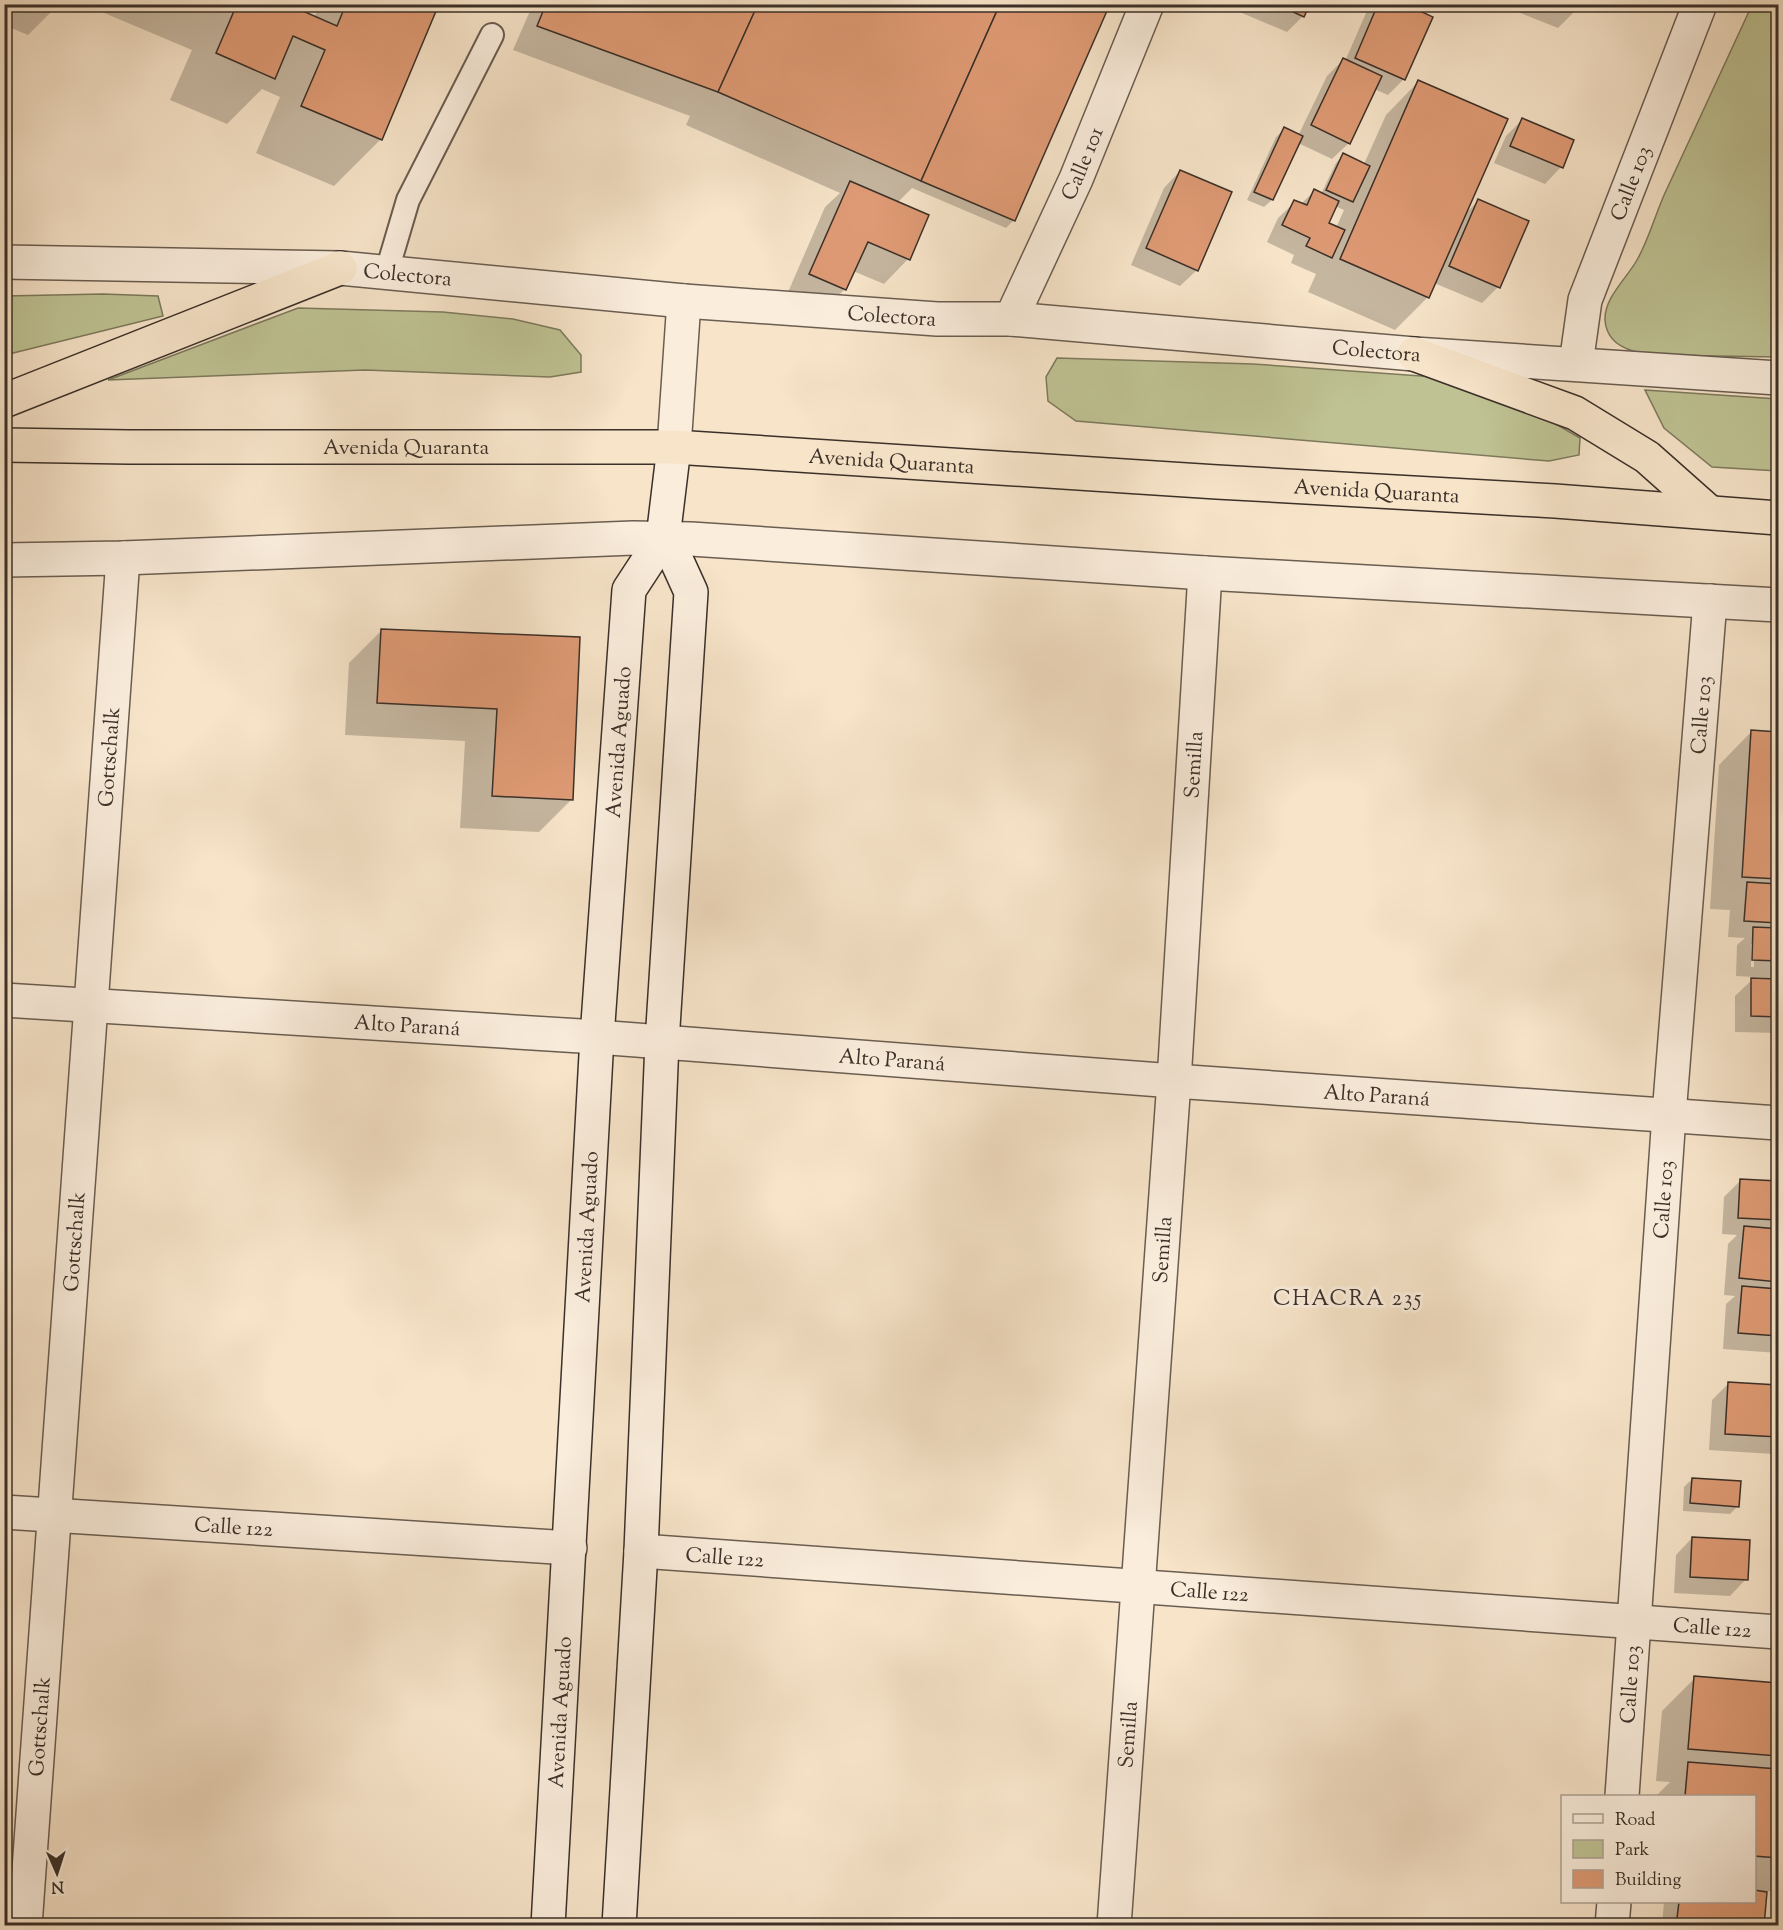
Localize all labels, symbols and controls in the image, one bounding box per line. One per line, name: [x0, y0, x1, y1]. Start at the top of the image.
street label: Calle 101: [1055, 123, 1113, 206]
street label: Calle 103: [1604, 142, 1660, 226]
street label: Colectora: [362, 257, 453, 296]
street label: Colectora: [846, 300, 937, 336]
street label: Colectora: [1331, 334, 1422, 371]
street label: Avenida Quaranta: [323, 434, 489, 464]
street label: Avenida Quaranta: [808, 443, 976, 483]
street label: Avenida Quaranta: [1293, 473, 1461, 513]
street label: Avenida Aguado: [600, 665, 640, 819]
street label: Calle 103: [1685, 675, 1721, 755]
street label: Gottschalk: [92, 706, 129, 808]
street label: Semilla: [1178, 730, 1212, 799]
street label: Alto Paraná: [353, 1009, 461, 1045]
street label: Alto Paraná: [838, 1042, 946, 1081]
street label: Alto Paraná: [1322, 1078, 1431, 1116]
street label: Avenida Aguado: [569, 1150, 608, 1304]
street label: Calle 103: [1647, 1159, 1683, 1240]
street label: Gottschalk: [57, 1190, 95, 1293]
street label: Semilla: [1147, 1215, 1181, 1284]
district label: CHACRA 235: [1273, 1284, 1423, 1316]
street label: Calle 122: [193, 1511, 274, 1546]
street label: Calle 122: [684, 1541, 765, 1577]
street label: Calle 122: [1169, 1576, 1250, 1611]
street label: Calle 122: [1672, 1612, 1753, 1647]
street label: Avenida Aguado: [543, 1636, 581, 1789]
street label: Calle 103: [1614, 1644, 1649, 1725]
street label: Gottschalk: [23, 1675, 60, 1778]
street label: Semilla: [1112, 1700, 1147, 1769]
legend: [1561, 1795, 1756, 1903]
text: Road: [1615, 1808, 1655, 1834]
text: Park: [1615, 1838, 1650, 1864]
north arrow: [27, 1843, 87, 1903]
text: Building: [1615, 1868, 1681, 1894]
text: N: [50, 1874, 65, 1897]

